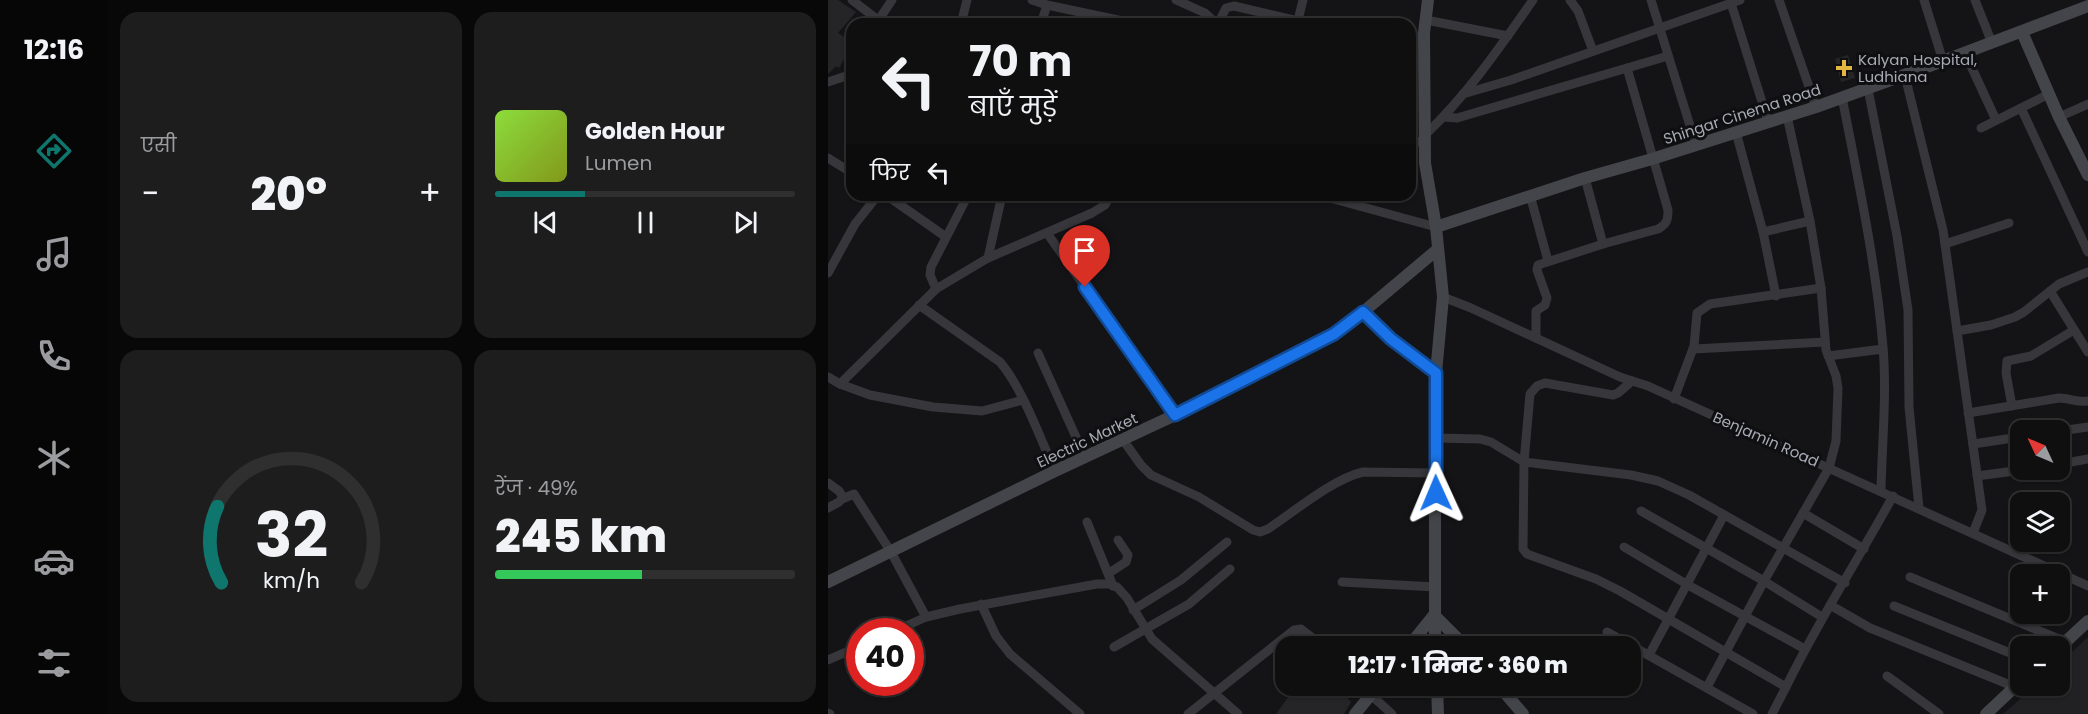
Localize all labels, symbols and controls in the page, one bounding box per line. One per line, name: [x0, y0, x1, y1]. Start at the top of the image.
text: 12:16: [24, 31, 84, 68]
text: 70 m: [969, 32, 1072, 91]
icon: left: [870, 42, 948, 120]
place label: Kalyan Hospital, Ludhiana: [1858, 49, 1977, 87]
marker: Kalyan Hospital, Ludhiana: [1835, 59, 1853, 77]
street label: Shingar Cinema Road: [1661, 79, 1823, 149]
text: बाएँ मुड़ें: [969, 88, 1057, 125]
text: Golden Hour: [585, 116, 725, 147]
icon: directions: [33, 130, 75, 172]
text: एसी: [141, 131, 176, 159]
text: Lumen: [585, 149, 652, 177]
icon: left: [922, 156, 955, 189]
text: फिर: [870, 157, 910, 188]
text: 20°: [250, 163, 327, 226]
text: −: [141, 170, 159, 217]
text: +: [418, 170, 441, 217]
icon: previous: [529, 206, 562, 239]
icon: pause: [629, 206, 662, 239]
icon: next: [729, 206, 762, 239]
pin: [1059, 225, 1110, 287]
icon: music: [33, 233, 75, 275]
icon: arrive: [1068, 234, 1101, 267]
icon: phone: [33, 335, 75, 377]
street label: Benjamin Road: [1710, 406, 1822, 472]
street label: Electric Market: [1033, 407, 1141, 473]
north arrow: [2010, 420, 2070, 480]
map controls: [2010, 420, 2070, 696]
icon: climate: [33, 437, 75, 479]
position arrow: [1404, 461, 1468, 525]
text: रेंज · 49%: [495, 474, 578, 502]
text: 32: [254, 491, 328, 579]
button: layers: [2010, 492, 2070, 552]
text: 245 km: [495, 505, 667, 568]
icon: car: [33, 540, 75, 582]
button: +: [2010, 564, 2070, 624]
text: km/h: [262, 565, 320, 596]
speed limit sign: 40: [846, 618, 924, 696]
button: −: [2010, 636, 2070, 696]
icon: filters: [33, 642, 75, 684]
text: 12:17 · 1 मिनट · 360 m: [1348, 650, 1568, 681]

